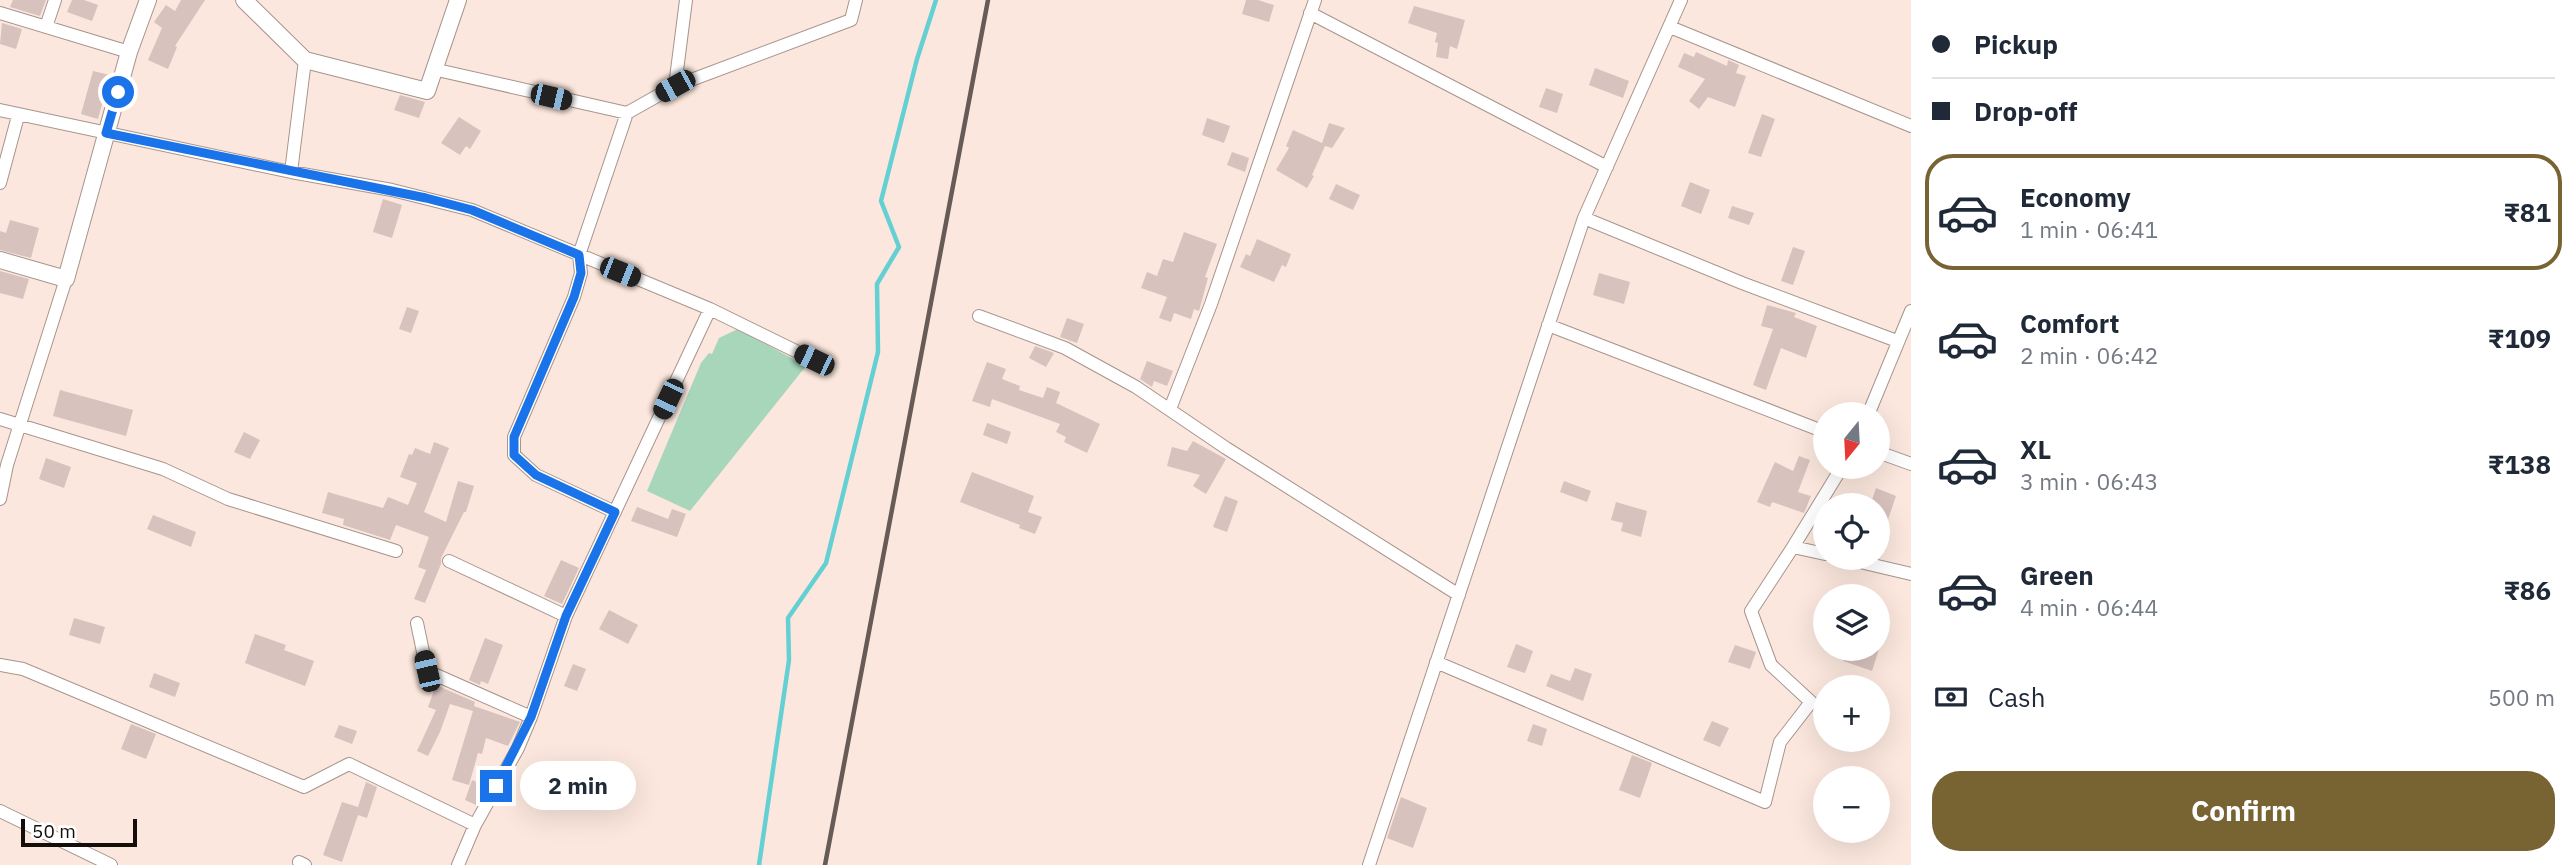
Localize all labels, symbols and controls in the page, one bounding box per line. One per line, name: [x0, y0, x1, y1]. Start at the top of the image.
text: Pickup: [1974, 27, 2058, 61]
car: [652, 67, 699, 105]
route start: [102, 76, 134, 108]
car: [529, 82, 574, 112]
text: Drop-off: [1974, 94, 2077, 128]
text: Economy: [2020, 180, 2131, 214]
icon: car: [1936, 181, 1999, 244]
text: ₹81: [2503, 195, 2551, 229]
text: 1 min · 06:41: [2020, 214, 2158, 244]
car: [597, 254, 644, 290]
text: Comfort: [2020, 306, 2119, 340]
icon: car: [1936, 307, 1999, 370]
text: ₹109: [2488, 321, 2551, 355]
text: 2 min · 06:42: [2020, 340, 2158, 370]
car: [791, 341, 838, 379]
car: [650, 376, 687, 422]
north arrow: [1813, 402, 1890, 480]
map controls: [1813, 402, 1890, 843]
text: XL: [2020, 432, 2051, 466]
icon: car: [1936, 433, 1999, 496]
text: ₹138: [2488, 447, 2551, 481]
text: 3 min · 06:43: [2020, 466, 2158, 496]
button: locate: [1813, 493, 1890, 570]
text: Green: [2020, 558, 2094, 592]
icon: car: [1936, 559, 1999, 622]
text: ₹86: [2503, 573, 2551, 607]
button: layers: [1813, 584, 1890, 661]
text: 4 min · 06:44: [2020, 592, 2158, 622]
car: [413, 648, 442, 694]
button: +: [1813, 675, 1890, 752]
icon: cash: [1932, 678, 1970, 716]
text: Cash: [1988, 680, 2045, 714]
text: 500 m: [2488, 682, 2555, 712]
callout: 2 min: [520, 762, 636, 810]
button: −: [1813, 766, 1890, 843]
route end: [480, 770, 512, 802]
text: 2 min: [548, 770, 608, 800]
button: Confirm: [1932, 771, 2555, 851]
scale bar: [21, 816, 136, 848]
text: 50 m: [32, 819, 76, 843]

